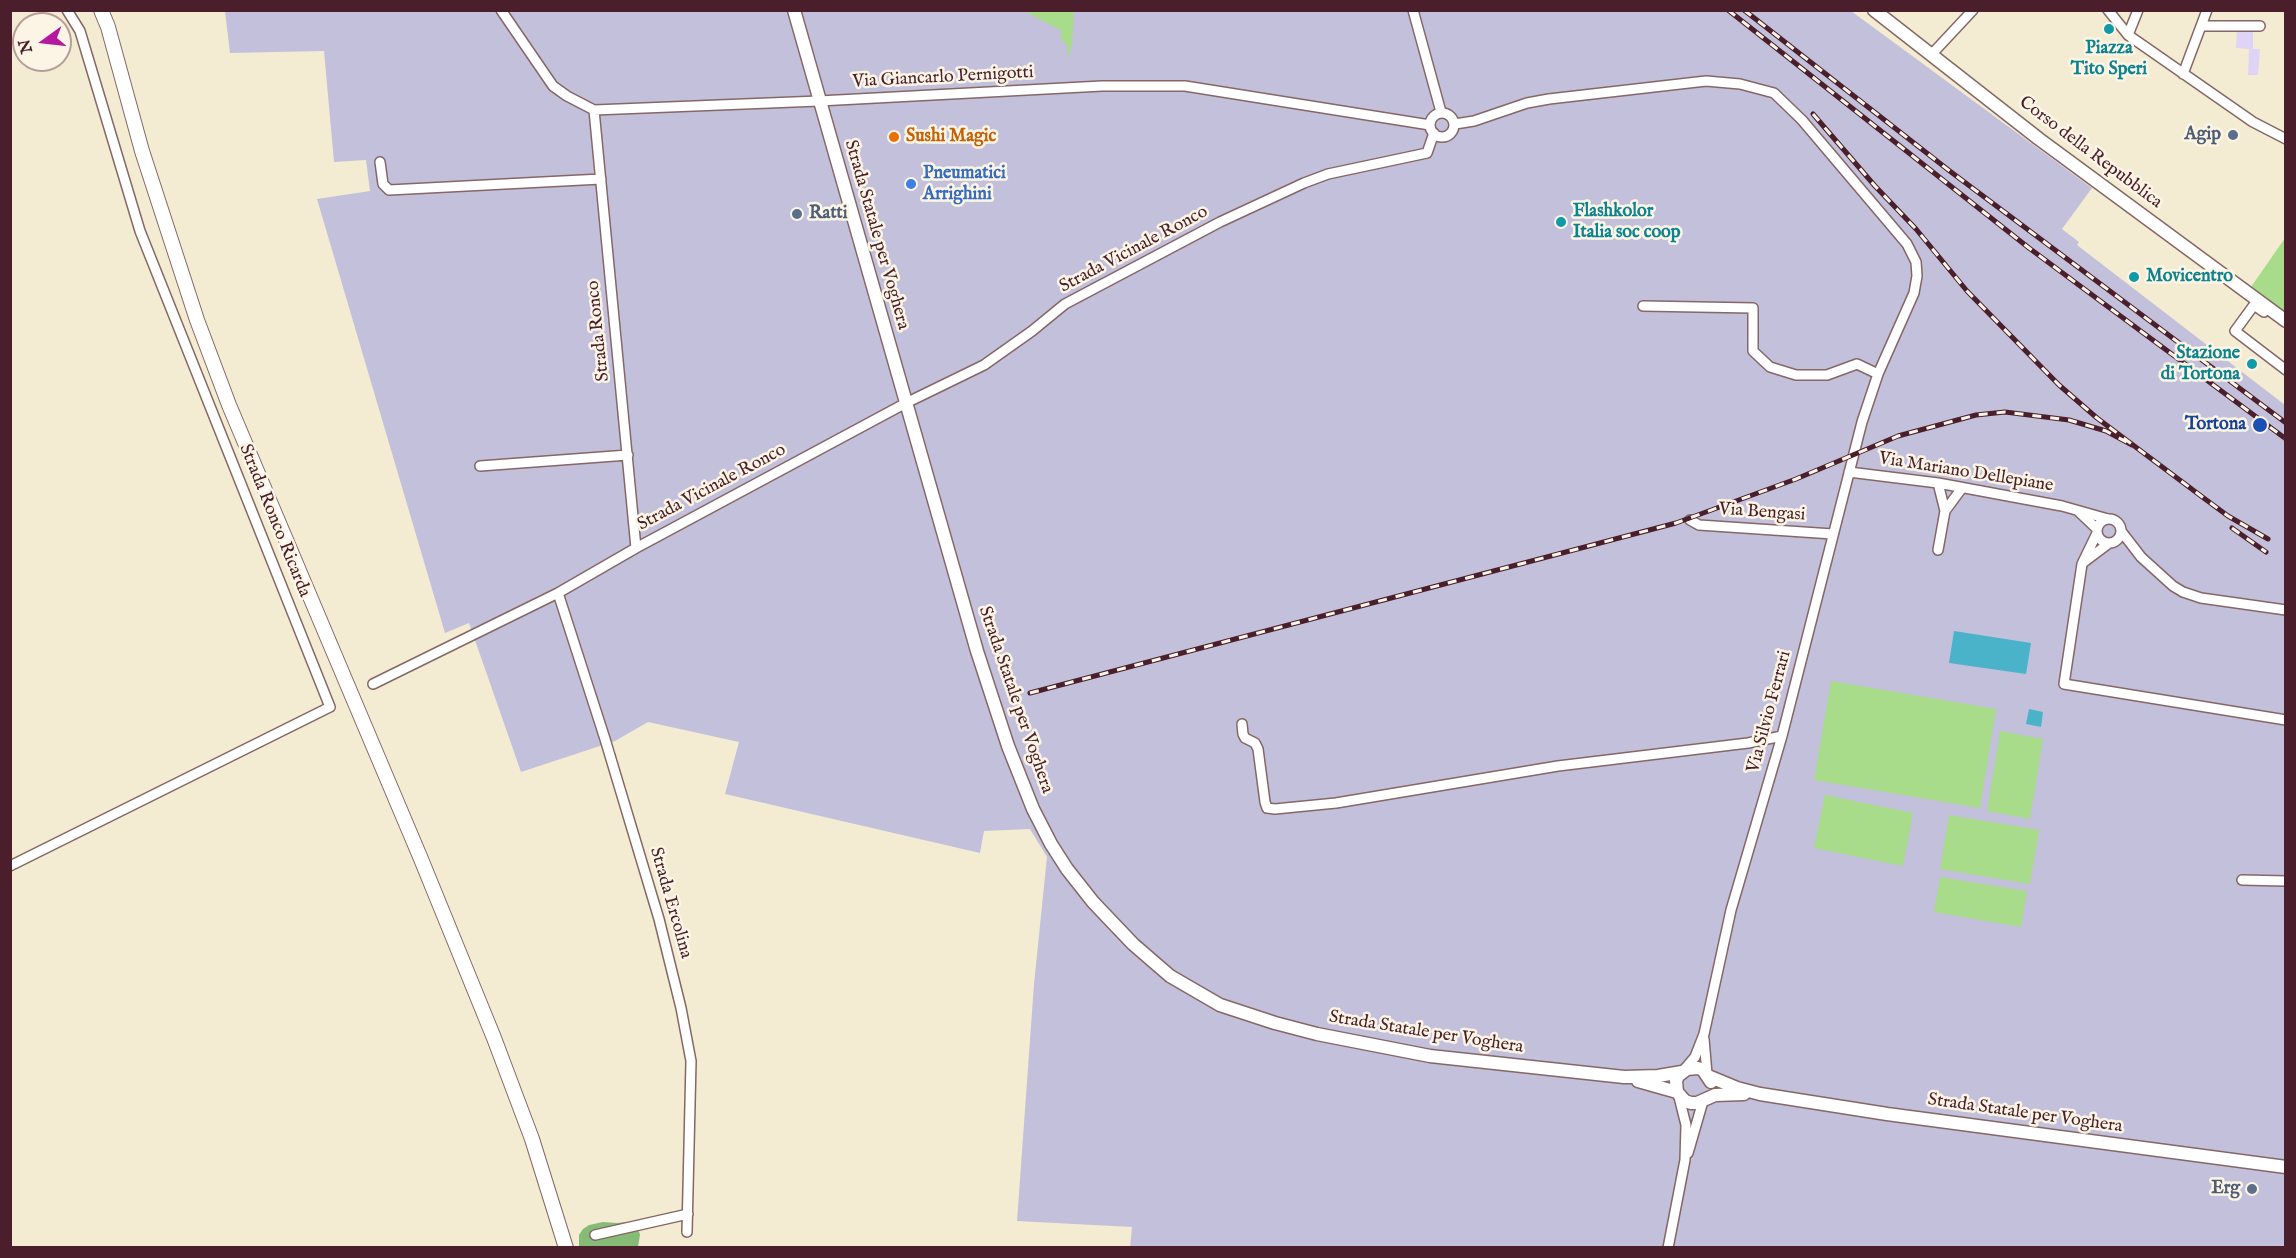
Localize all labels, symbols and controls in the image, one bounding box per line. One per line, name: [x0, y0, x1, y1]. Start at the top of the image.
north arrow: [12, 12, 72, 72]
marker: Piazza Tito Speri: [2102, 22, 2116, 36]
text: N: [15, 37, 38, 55]
place label: Piazza Tito Speri: [2071, 38, 2147, 80]
street label: Via Giancarlo Pernigotti: [852, 62, 1034, 94]
street label: Corso della Repubblica: [2014, 92, 2166, 214]
place label: Agip: [2185, 124, 2221, 146]
place label: Sushi Magic: [906, 126, 996, 148]
marker: Agip: [2226, 128, 2240, 142]
marker: Sushi Magic: [887, 130, 901, 144]
street label: Strada Statale per Voghera: [839, 138, 913, 332]
place label: Pneumatici Arrighini: [923, 163, 1006, 206]
marker: Pneumatici Arrighini: [904, 177, 918, 191]
place label: Flashkolor Italia soc coop: [1573, 201, 1681, 244]
street label: Strada Vicinale Ronco: [1056, 202, 1212, 298]
place label: Ratti: [809, 203, 848, 225]
marker: Ratti: [790, 207, 804, 221]
marker: Flashkolor Italia soc coop: [1554, 215, 1568, 229]
place label: Movicentro: [2146, 266, 2233, 288]
marker: Movicentro: [2127, 270, 2141, 284]
street label: Strada Ronco: [583, 279, 615, 383]
place label: Stazione di Tortona: [2161, 343, 2240, 386]
marker: Stazione di Tortona: [2245, 357, 2259, 371]
place label: Tortona: [2185, 414, 2246, 436]
marker: Tortona: [2251, 416, 2269, 434]
street label: Strada Vicinale Ronco: [634, 440, 790, 536]
street label: Strada Ronco Ricarda: [233, 441, 315, 601]
street label: Via Mariano Dellepiane: [1877, 449, 2055, 497]
street label: Via Bengasi: [1718, 499, 1806, 527]
street label: Strada Statale per Voghera: [973, 604, 1057, 796]
street label: Via Silvio Ferrari: [1743, 649, 1797, 775]
street label: Strada Ercolina: [644, 845, 696, 961]
street label: Strada Statale per Voghera: [1327, 1007, 1525, 1059]
street label: Strada Statale per Voghera: [1926, 1090, 2124, 1138]
place label: Erg: [2211, 1178, 2240, 1200]
marker: Erg: [2245, 1182, 2259, 1196]

